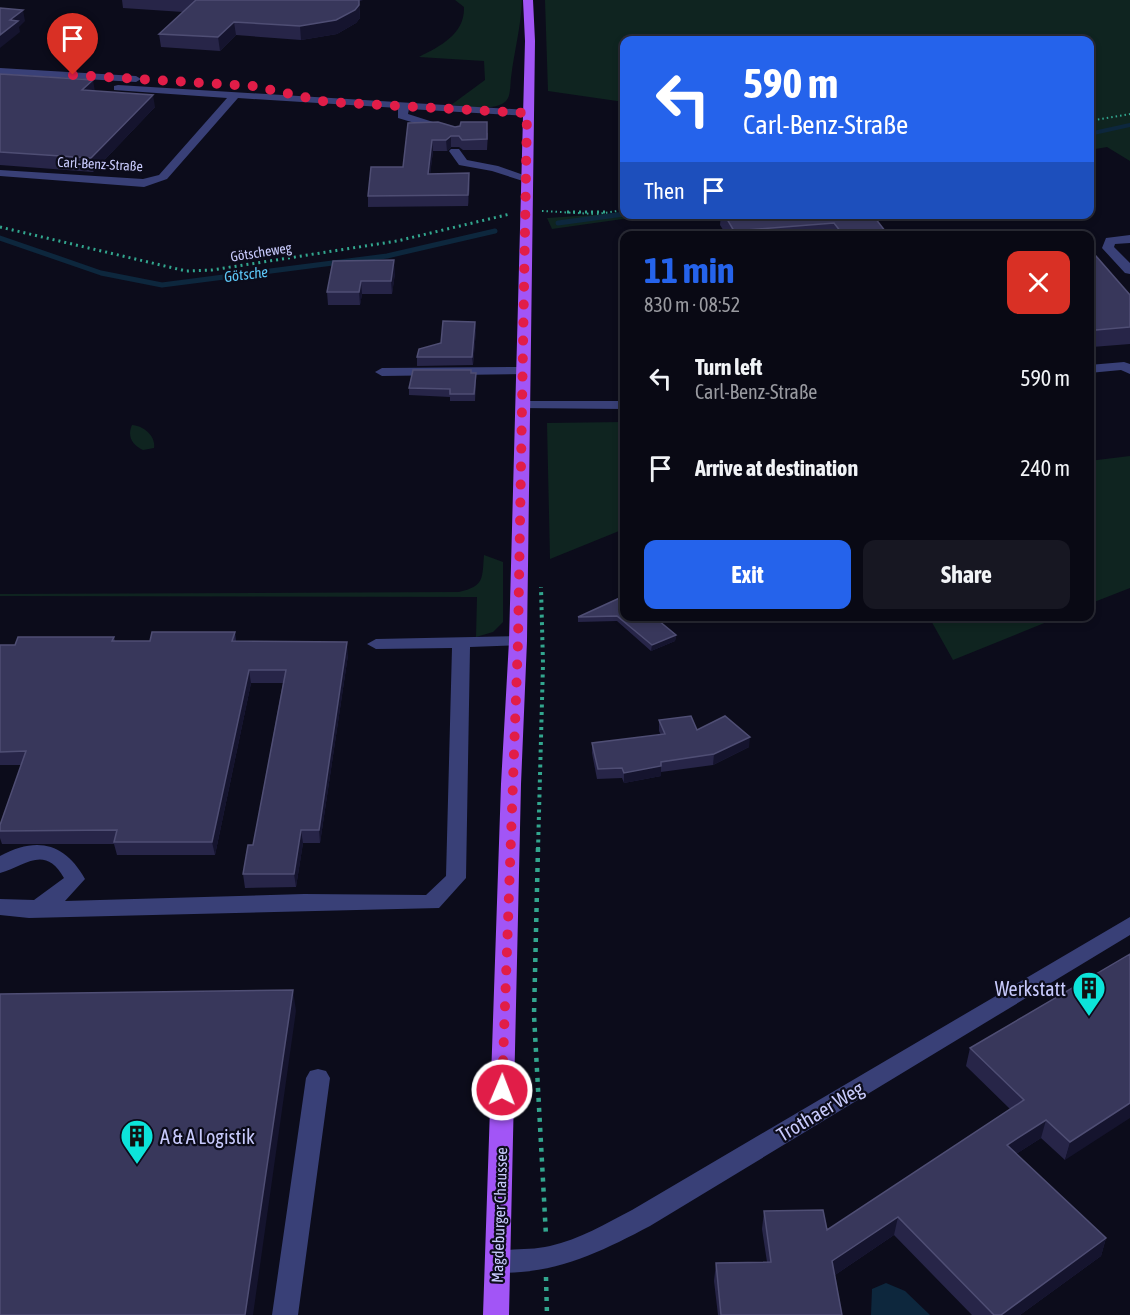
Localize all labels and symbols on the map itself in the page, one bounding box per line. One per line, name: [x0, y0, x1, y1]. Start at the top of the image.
pin: [47, 13, 98, 75]
street label: Carl-Benz-Straße: [57, 154, 143, 174]
street label: Götscheweg: [229, 239, 293, 265]
water label: Götsche: [223, 263, 269, 285]
building icon: Werkstatt: [1071, 970, 1107, 1017]
place label: Werkstatt: [995, 977, 1066, 1000]
position arrow: [470, 1058, 534, 1122]
street label: Trothaer Weg: [773, 1076, 868, 1146]
building icon: A & A Logistik: [119, 1118, 155, 1165]
place label: A & A Logistik: [160, 1125, 255, 1148]
street label: Magdeburger Chaussee: [488, 1147, 511, 1283]

